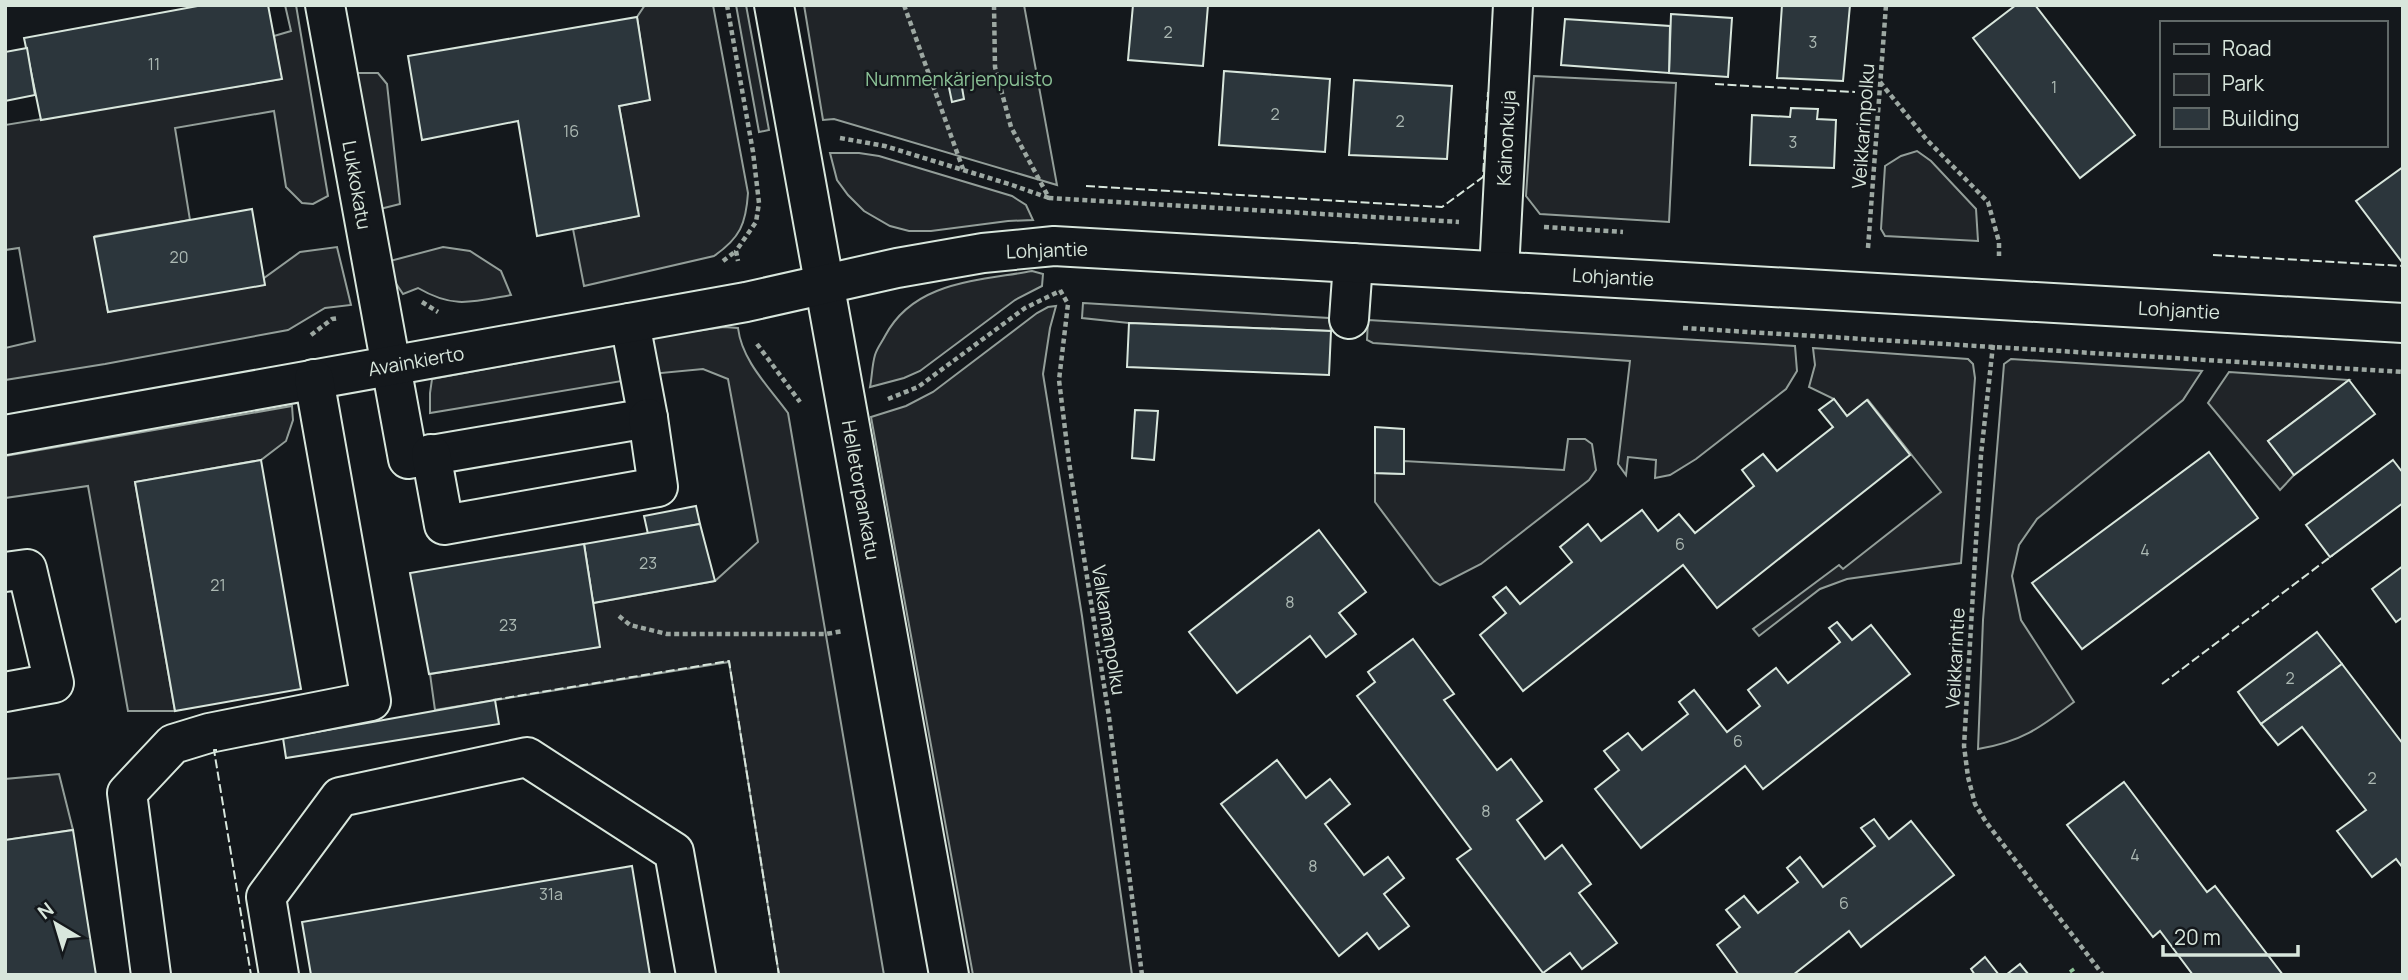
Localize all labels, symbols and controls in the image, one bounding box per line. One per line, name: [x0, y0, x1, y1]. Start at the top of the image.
house number: 2: [1163, 21, 1173, 43]
legend: [2160, 21, 2387, 147]
house number: 3: [1809, 31, 1817, 53]
text: Road: [2222, 34, 2272, 62]
house number: 11: [148, 53, 160, 75]
street label: Veikkarinpolku: [1846, 63, 1880, 189]
park label: Nummenkärjenpuisto: [865, 66, 1053, 92]
text: Park: [2222, 69, 2264, 97]
house number: 1: [2051, 76, 2057, 98]
street label: Kainonkuja: [1491, 89, 1521, 187]
house number: 2: [1270, 103, 1280, 125]
text: Building: [2222, 104, 2299, 132]
house number: 2: [1395, 110, 1405, 132]
house number: 16: [563, 120, 579, 142]
house number: 3: [1789, 131, 1797, 153]
street label: Lukkokatu: [336, 139, 378, 231]
street label: Lohjantie: [1006, 236, 1088, 264]
house number: 20: [170, 246, 188, 268]
street label: Lohjantie: [1571, 262, 1655, 292]
street label: Lohjantie: [2137, 295, 2221, 325]
street label: Avainkierto: [366, 340, 466, 382]
street label: Helletorpankatu: [836, 418, 886, 562]
house number: 6: [1675, 533, 1685, 555]
house number: 4: [2140, 539, 2150, 561]
house number: 23: [639, 552, 657, 574]
street label: Valkamanpolku: [1086, 563, 1132, 697]
house number: 21: [210, 574, 226, 596]
house number: 8: [1285, 591, 1295, 613]
street label: Veikkarintie: [1939, 607, 1971, 709]
house number: 23: [499, 614, 517, 636]
house number: 2: [2285, 667, 2295, 689]
house number: 6: [1733, 730, 1743, 752]
house number: 2: [2367, 767, 2377, 789]
house number: 8: [1481, 800, 1491, 822]
house number: 4: [2130, 844, 2140, 866]
house number: 8: [1308, 855, 1318, 877]
house number: 31a: [539, 883, 563, 905]
north arrow: [21, 889, 91, 959]
house number: 6: [1839, 892, 1849, 914]
text: N: [32, 896, 59, 925]
scale bar: [2163, 914, 2298, 958]
text: 20 m: [2174, 923, 2221, 951]

